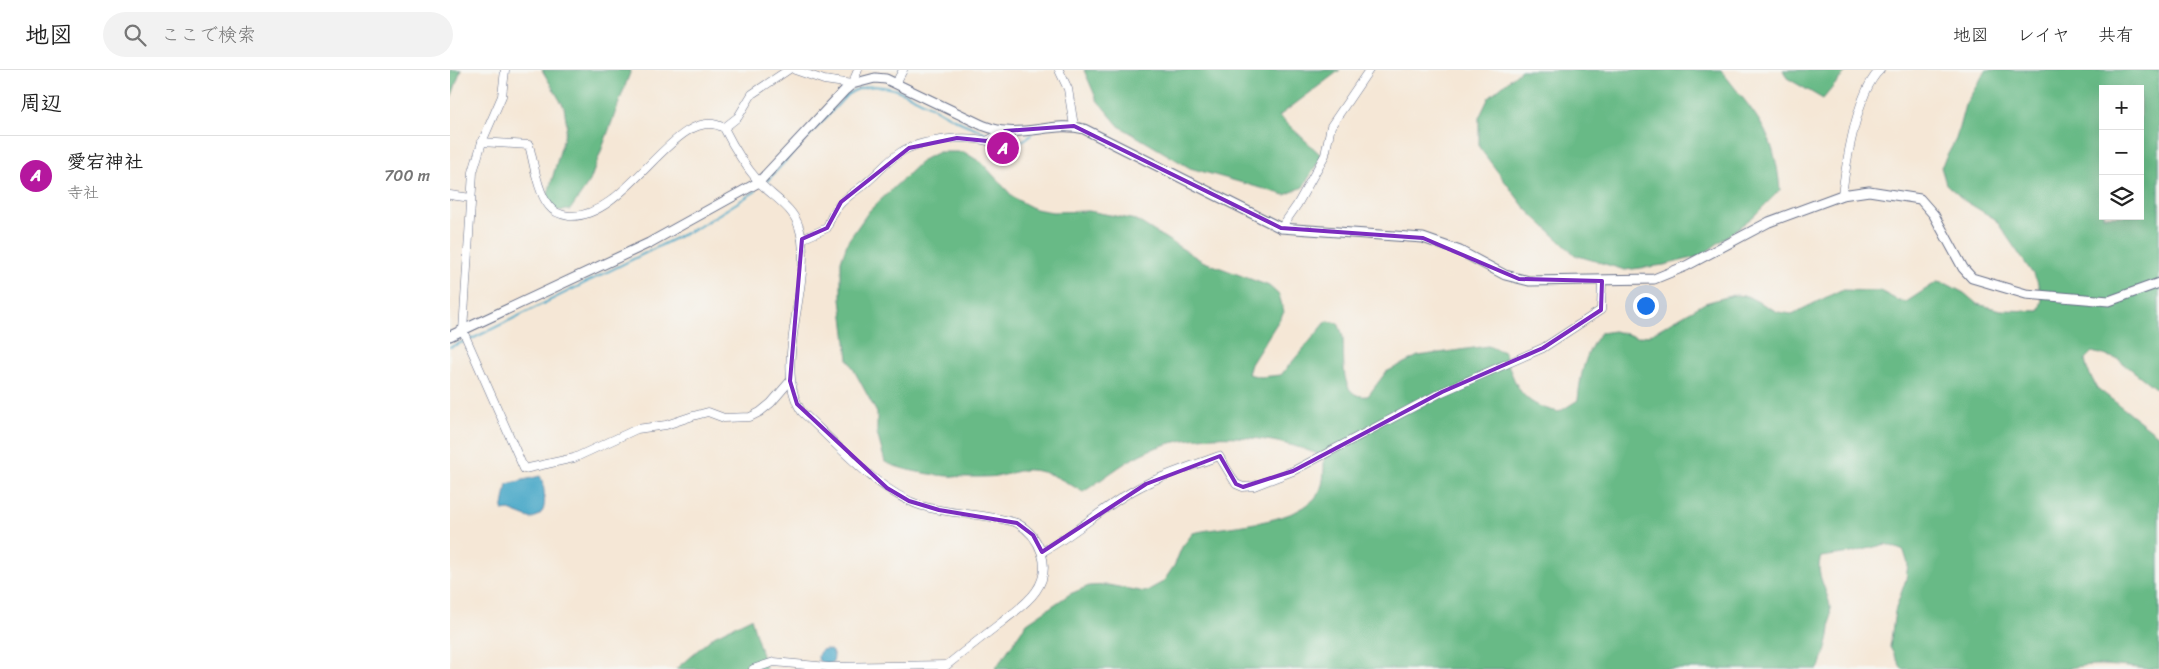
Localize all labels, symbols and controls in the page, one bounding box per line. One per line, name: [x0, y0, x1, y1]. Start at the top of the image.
search box: [103, 12, 453, 57]
text: 地図: [25, 14, 73, 56]
text: ここで検索: [161, 18, 256, 51]
text: 地図: [1953, 19, 1989, 51]
text: レイヤ: [2017, 19, 2070, 51]
text: 共有: [2098, 19, 2134, 51]
icon: search: [121, 21, 149, 49]
text: 周辺: [20, 84, 62, 122]
map controls: [2099, 85, 2144, 220]
button: +: [2099, 85, 2144, 130]
pin: A: [987, 129, 1019, 167]
button: −: [2099, 130, 2144, 175]
text: 愛宕神社: [67, 145, 143, 178]
text: A: [31, 161, 41, 190]
text: 700 m: [384, 161, 430, 190]
button: layers: [2099, 175, 2144, 220]
text: 寺社: [67, 178, 99, 207]
your location: [1633, 293, 1659, 319]

